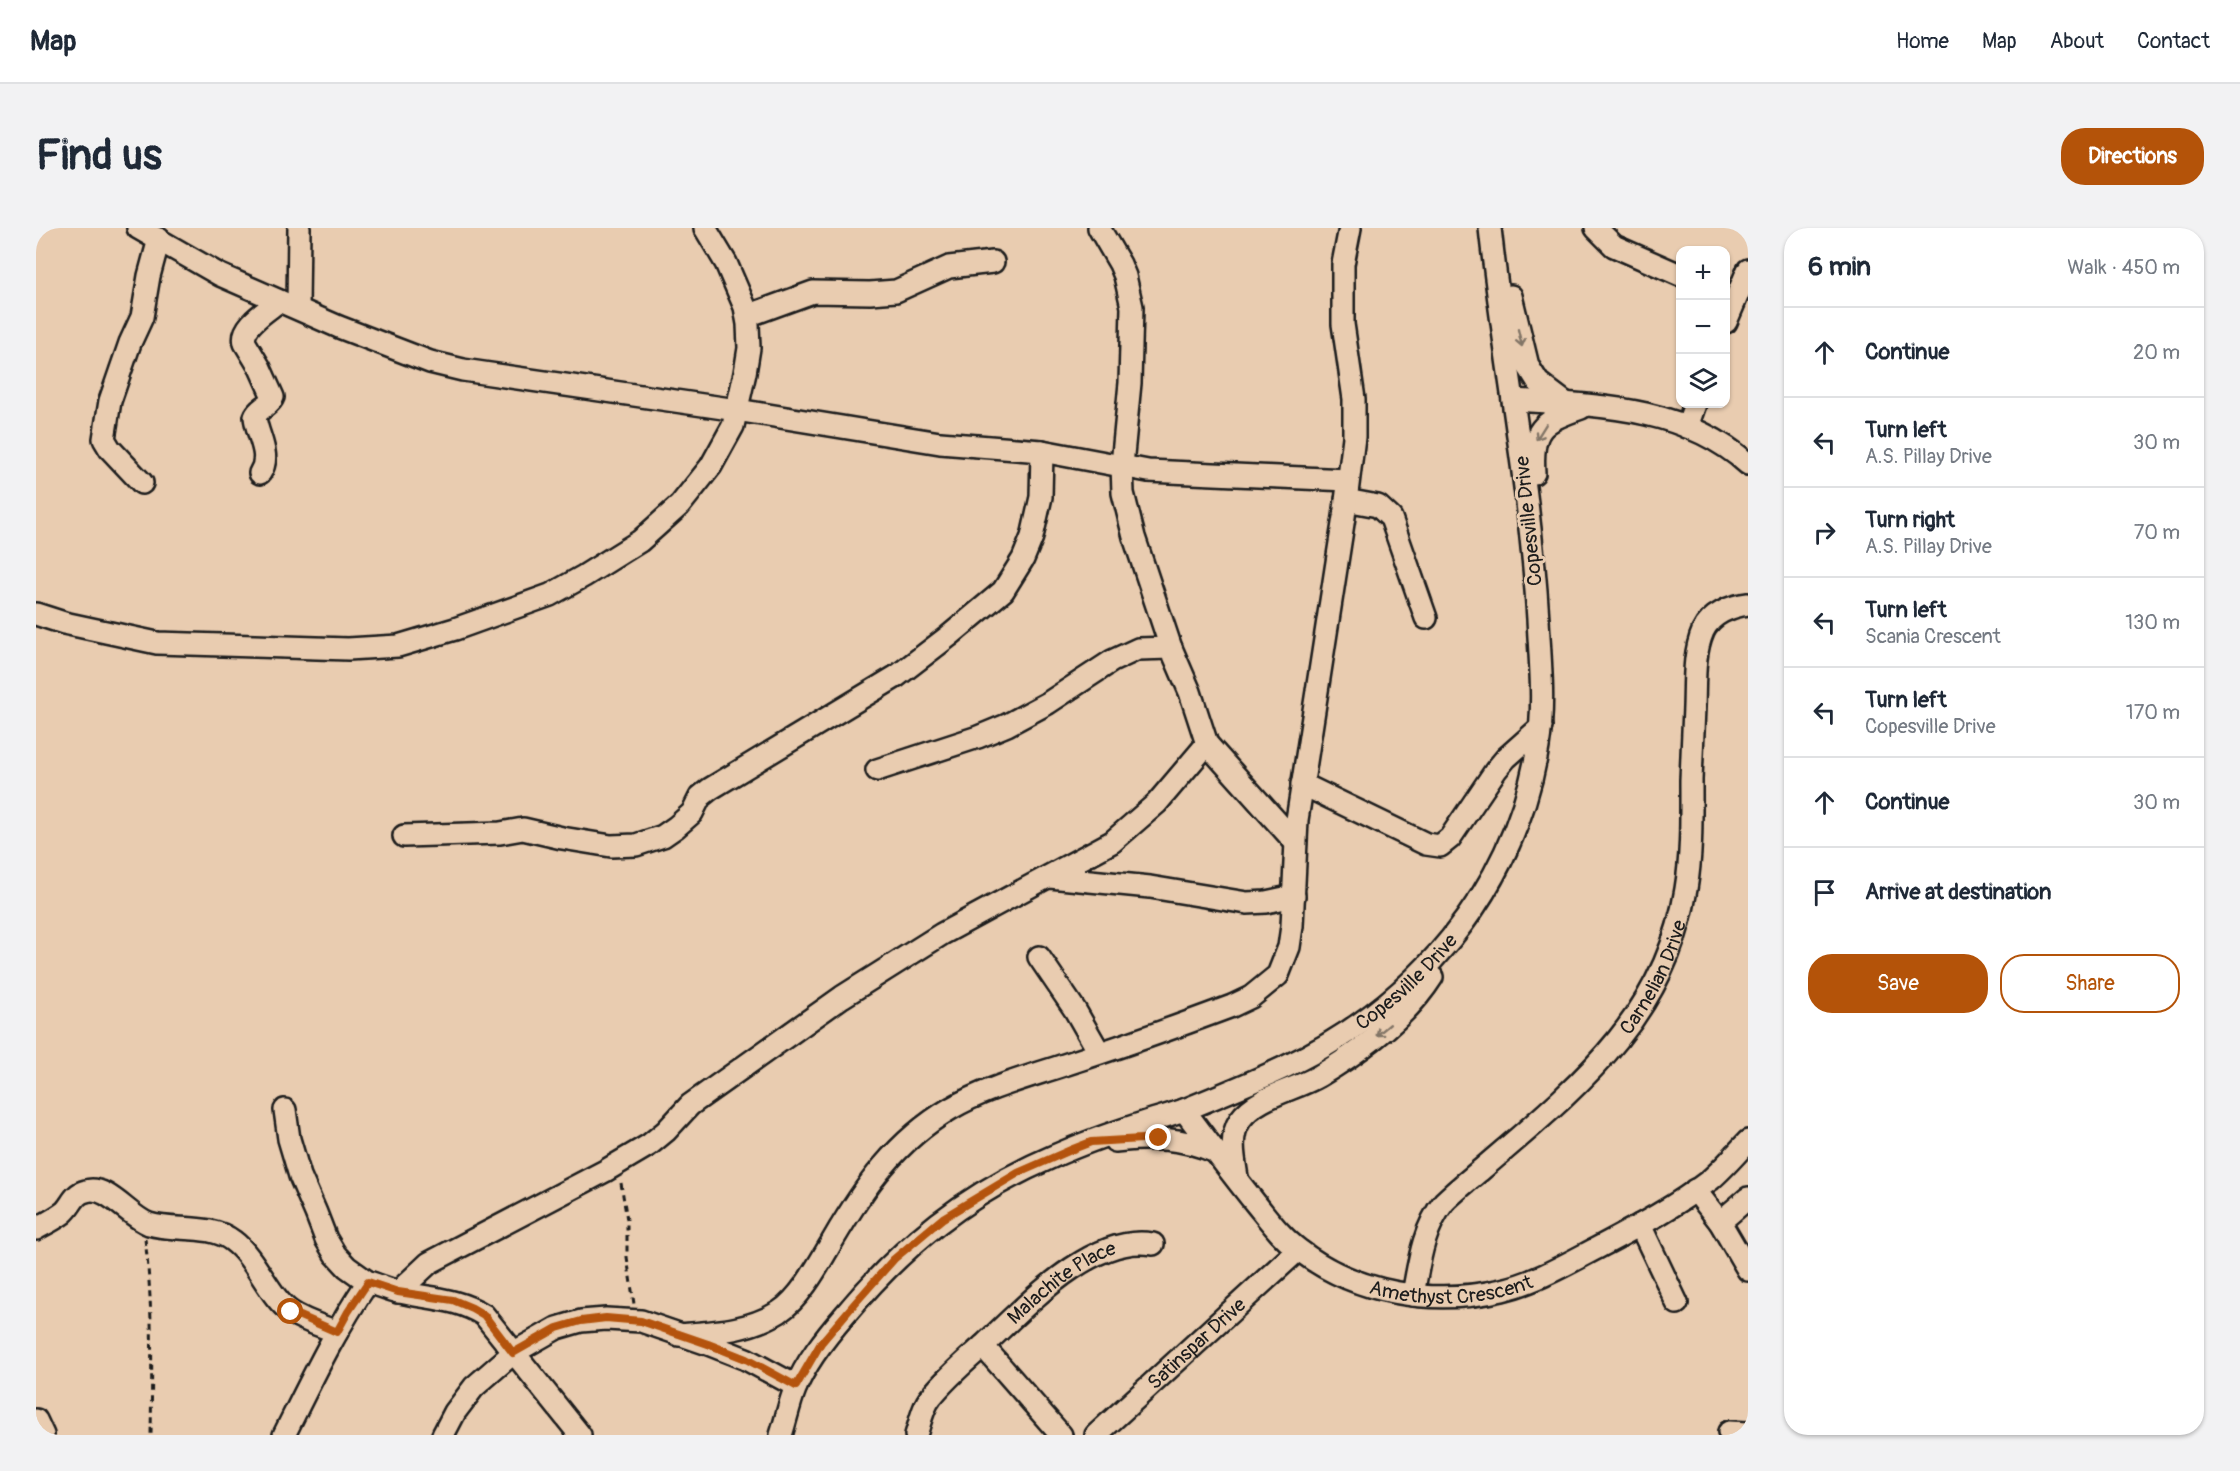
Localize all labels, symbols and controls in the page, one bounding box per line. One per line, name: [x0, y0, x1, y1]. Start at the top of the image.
text: Map: [30, 24, 76, 59]
text: Home: [1896, 28, 1949, 55]
text: Map: [1982, 28, 2017, 55]
text: About: [2050, 28, 2104, 55]
text: Contact: [2137, 28, 2210, 55]
button: Directions: [2061, 128, 2204, 185]
text: Find us: [36, 130, 162, 182]
map controls: [1676, 246, 1730, 408]
button: +: [1676, 246, 1730, 300]
text: 6 min: [1808, 251, 1871, 283]
text: Walk · 450 m: [2067, 255, 2180, 280]
button: −: [1676, 300, 1730, 354]
one-way arrow: [1515, 328, 1527, 347]
icon: ahead: [1808, 336, 1841, 369]
text: Continue: [1865, 338, 1949, 366]
text: 20 m: [2133, 340, 2180, 365]
button: layers: [1676, 354, 1730, 408]
text: Turn left: [1865, 416, 1947, 444]
one-way arrow: [1534, 423, 1546, 440]
icon: left: [1808, 426, 1841, 459]
text: 30 m: [2133, 430, 2180, 455]
text: A.S. Pillay Drive: [1865, 444, 1992, 469]
street label: Copesville Drive: [1509, 455, 1548, 587]
text: Turn right: [1865, 506, 1955, 534]
icon: right: [1808, 516, 1841, 549]
text: 70 m: [2134, 520, 2180, 545]
text: A.S. Pillay Drive: [1865, 534, 1992, 559]
text: Turn left: [1865, 596, 1947, 624]
icon: left: [1808, 606, 1841, 639]
text: 130 m: [2125, 610, 2180, 635]
text: Scania Crescent: [1865, 624, 2001, 649]
text: Turn left: [1865, 686, 1947, 714]
icon: left: [1808, 696, 1841, 729]
text: 170 m: [2126, 700, 2180, 725]
text: Copesville Drive: [1865, 714, 1996, 739]
icon: ahead: [1808, 786, 1841, 819]
text: Continue: [1865, 788, 1949, 816]
text: 30 m: [2133, 790, 2180, 815]
icon: arrive: [1808, 876, 1841, 909]
text: Arrive at destination: [1865, 878, 2051, 906]
street label: Carnelian Drive: [1614, 917, 1692, 1039]
street label: Copesville Drive: [1351, 929, 1463, 1036]
button: Save: [1808, 954, 1988, 1013]
button: Share: [2000, 954, 2180, 1013]
one-way arrow: [1375, 1024, 1391, 1037]
route end: [1145, 1124, 1171, 1150]
street label: Malachite Place: [1002, 1235, 1119, 1330]
street label: Amethyst Crescent: [1367, 1269, 1537, 1310]
street label: Satinspar Drive: [1142, 1292, 1251, 1395]
route start: [277, 1298, 303, 1324]

